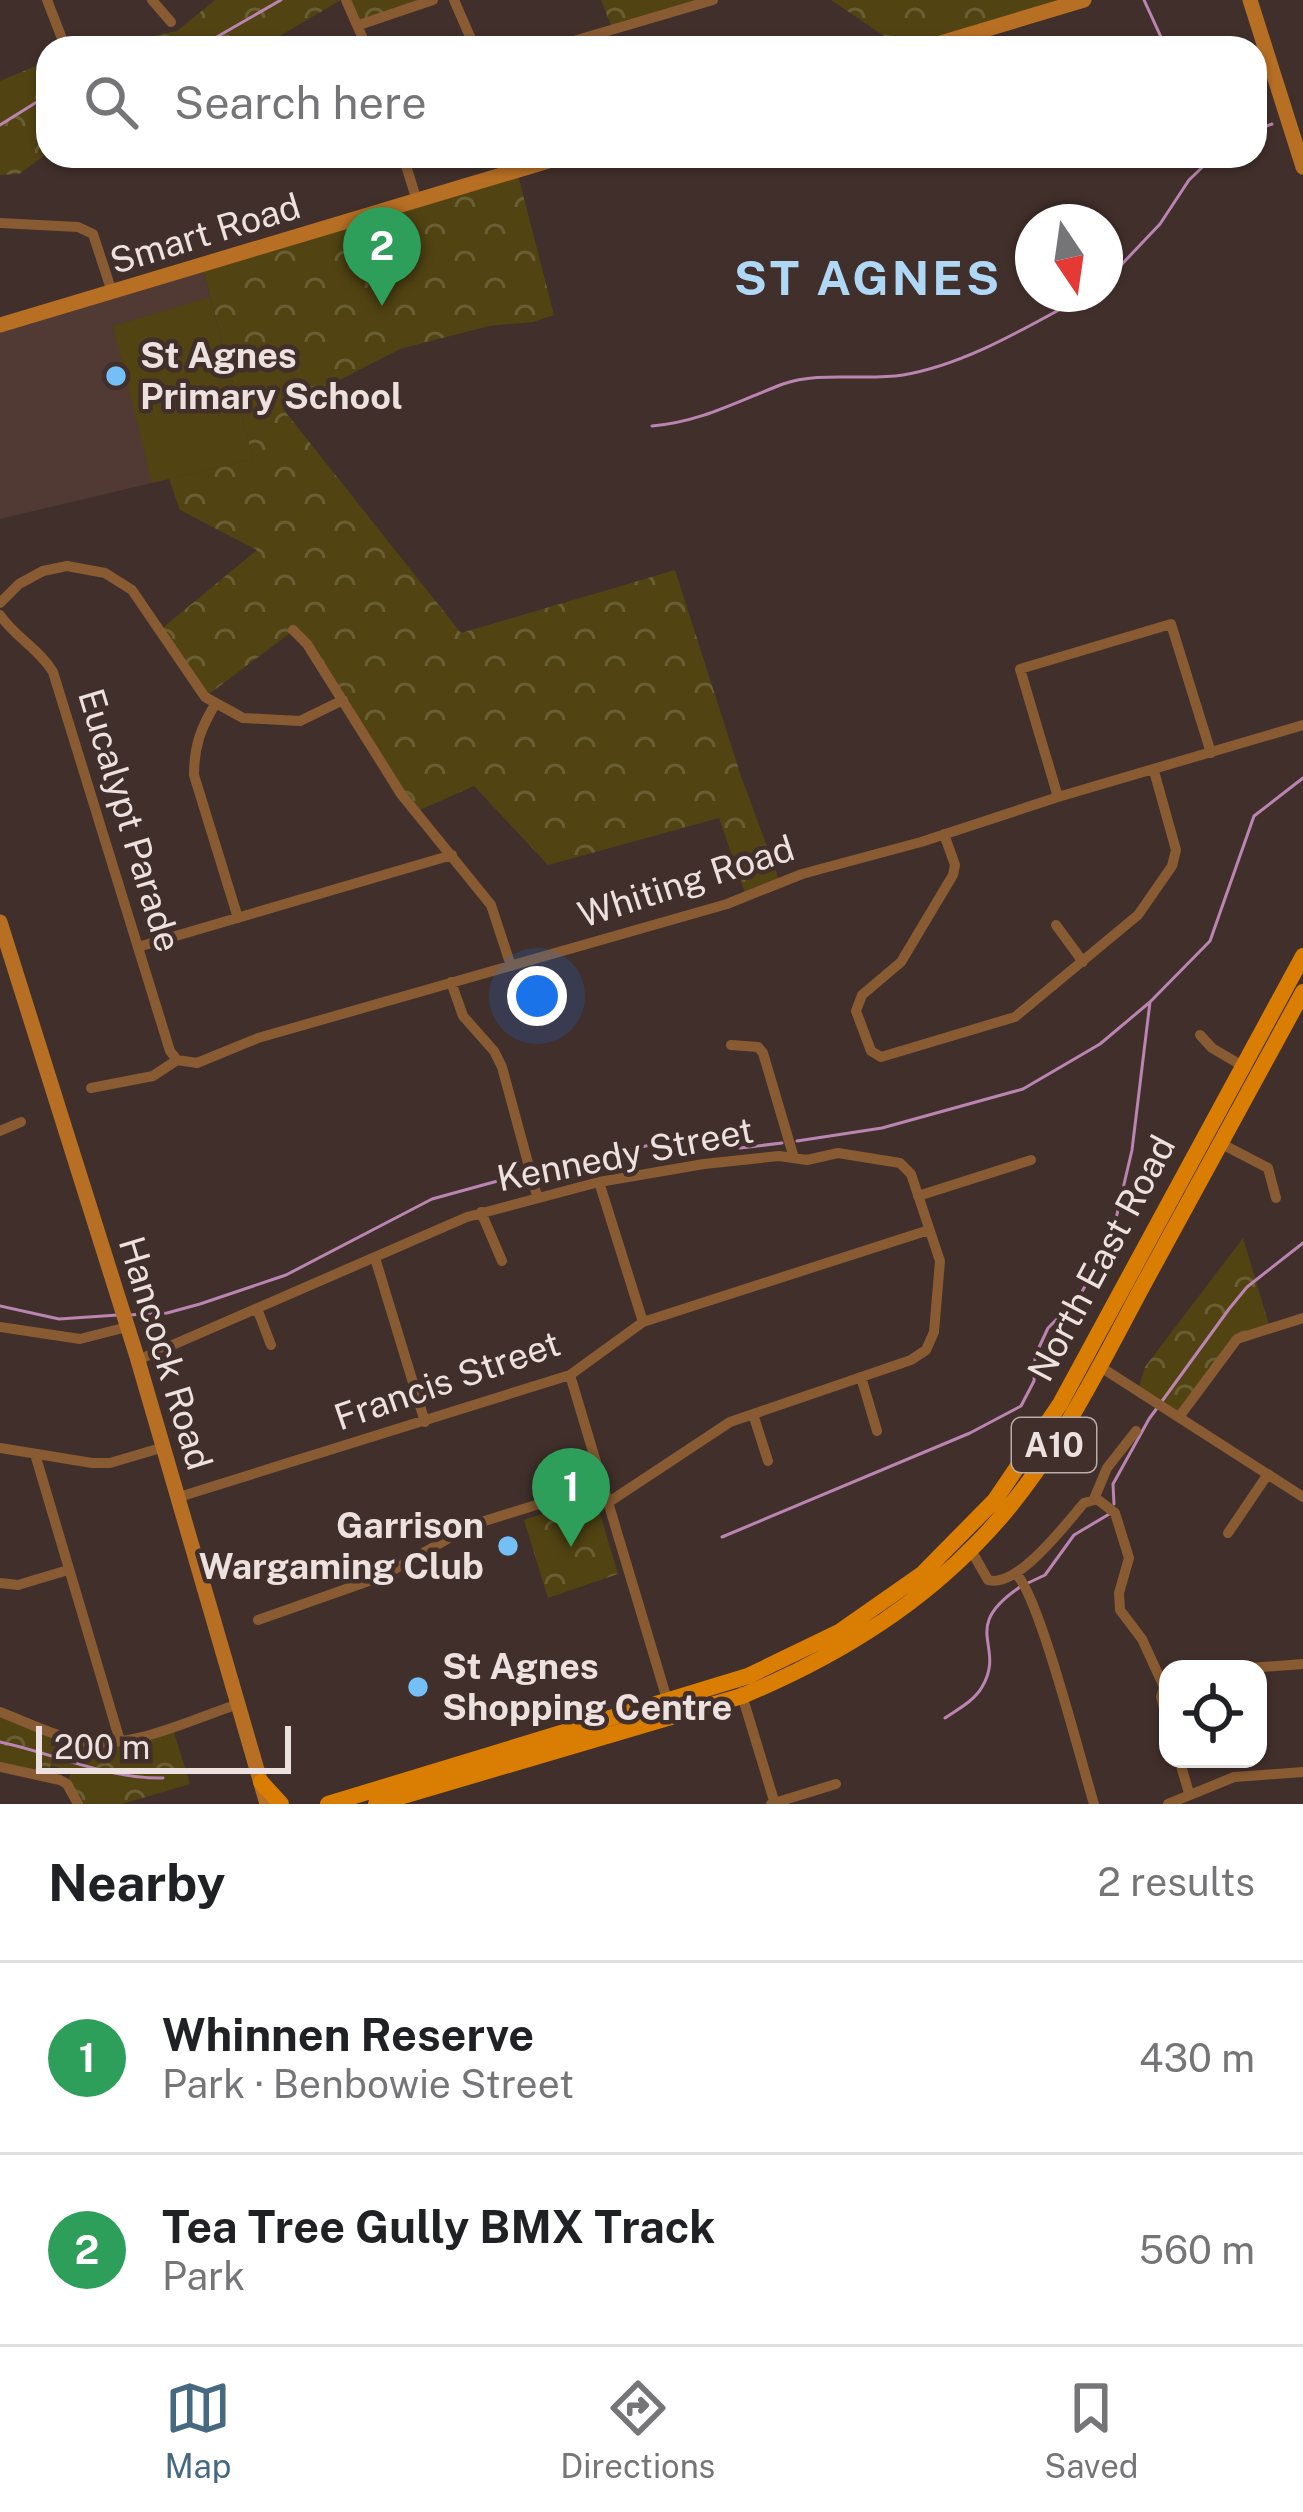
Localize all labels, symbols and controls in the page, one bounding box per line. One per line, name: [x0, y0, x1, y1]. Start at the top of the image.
search box: [36, 36, 1267, 168]
icon: search: [78, 69, 144, 135]
text: Search here: [174, 76, 427, 129]
street label: Smart Road: [105, 184, 305, 282]
north arrow: [1015, 204, 1123, 312]
pin: 2: [343, 207, 421, 306]
district label: ST AGNES: [734, 249, 1002, 306]
place label: St Agnes Primary School: [140, 334, 403, 417]
marker: St Agnes Primary School: [103, 363, 129, 389]
street label: Eucalypt Parade: [70, 683, 190, 957]
street label: Whiting Road: [573, 826, 799, 936]
your location: [507, 966, 567, 1026]
street label: Kennedy Street: [493, 1109, 757, 1199]
street label: North East Road: [1019, 1128, 1183, 1388]
street label: Hancock Road: [111, 1231, 221, 1475]
street label: Francis Street: [329, 1322, 565, 1438]
road number: A10: [1012, 1418, 1096, 1472]
pin: 1: [532, 1448, 610, 1547]
place label: Garrison Wargaming Club: [199, 1504, 484, 1587]
marker: Garrison Wargaming Club: [495, 1533, 521, 1559]
place label: St Agnes Shopping Centre: [442, 1645, 732, 1728]
map controls: [1159, 1660, 1267, 1768]
button: locate: [1159, 1660, 1267, 1768]
marker: St Agnes Shopping Centre: [405, 1674, 431, 1700]
scale bar: [36, 1720, 291, 1773]
text: 200 m: [54, 1728, 150, 1766]
text: Nearby: [48, 1853, 225, 1912]
text: 2 results: [1098, 1859, 1255, 1905]
text: Whinnen Reserve: [162, 2008, 534, 2061]
text: 1: [79, 2035, 95, 2081]
text: 430 m: [1139, 2035, 1255, 2081]
text: Park · Benbowie Street: [162, 2061, 574, 2107]
text: Tea Tree Gully BMX Track: [162, 2200, 715, 2253]
text: 2: [75, 2227, 99, 2273]
text: 560 m: [1139, 2227, 1255, 2273]
text: Park: [162, 2253, 245, 2299]
tab: Map: [164, 2375, 231, 2485]
tab: Directions: [560, 2375, 715, 2485]
tab: Saved: [1044, 2375, 1139, 2485]

